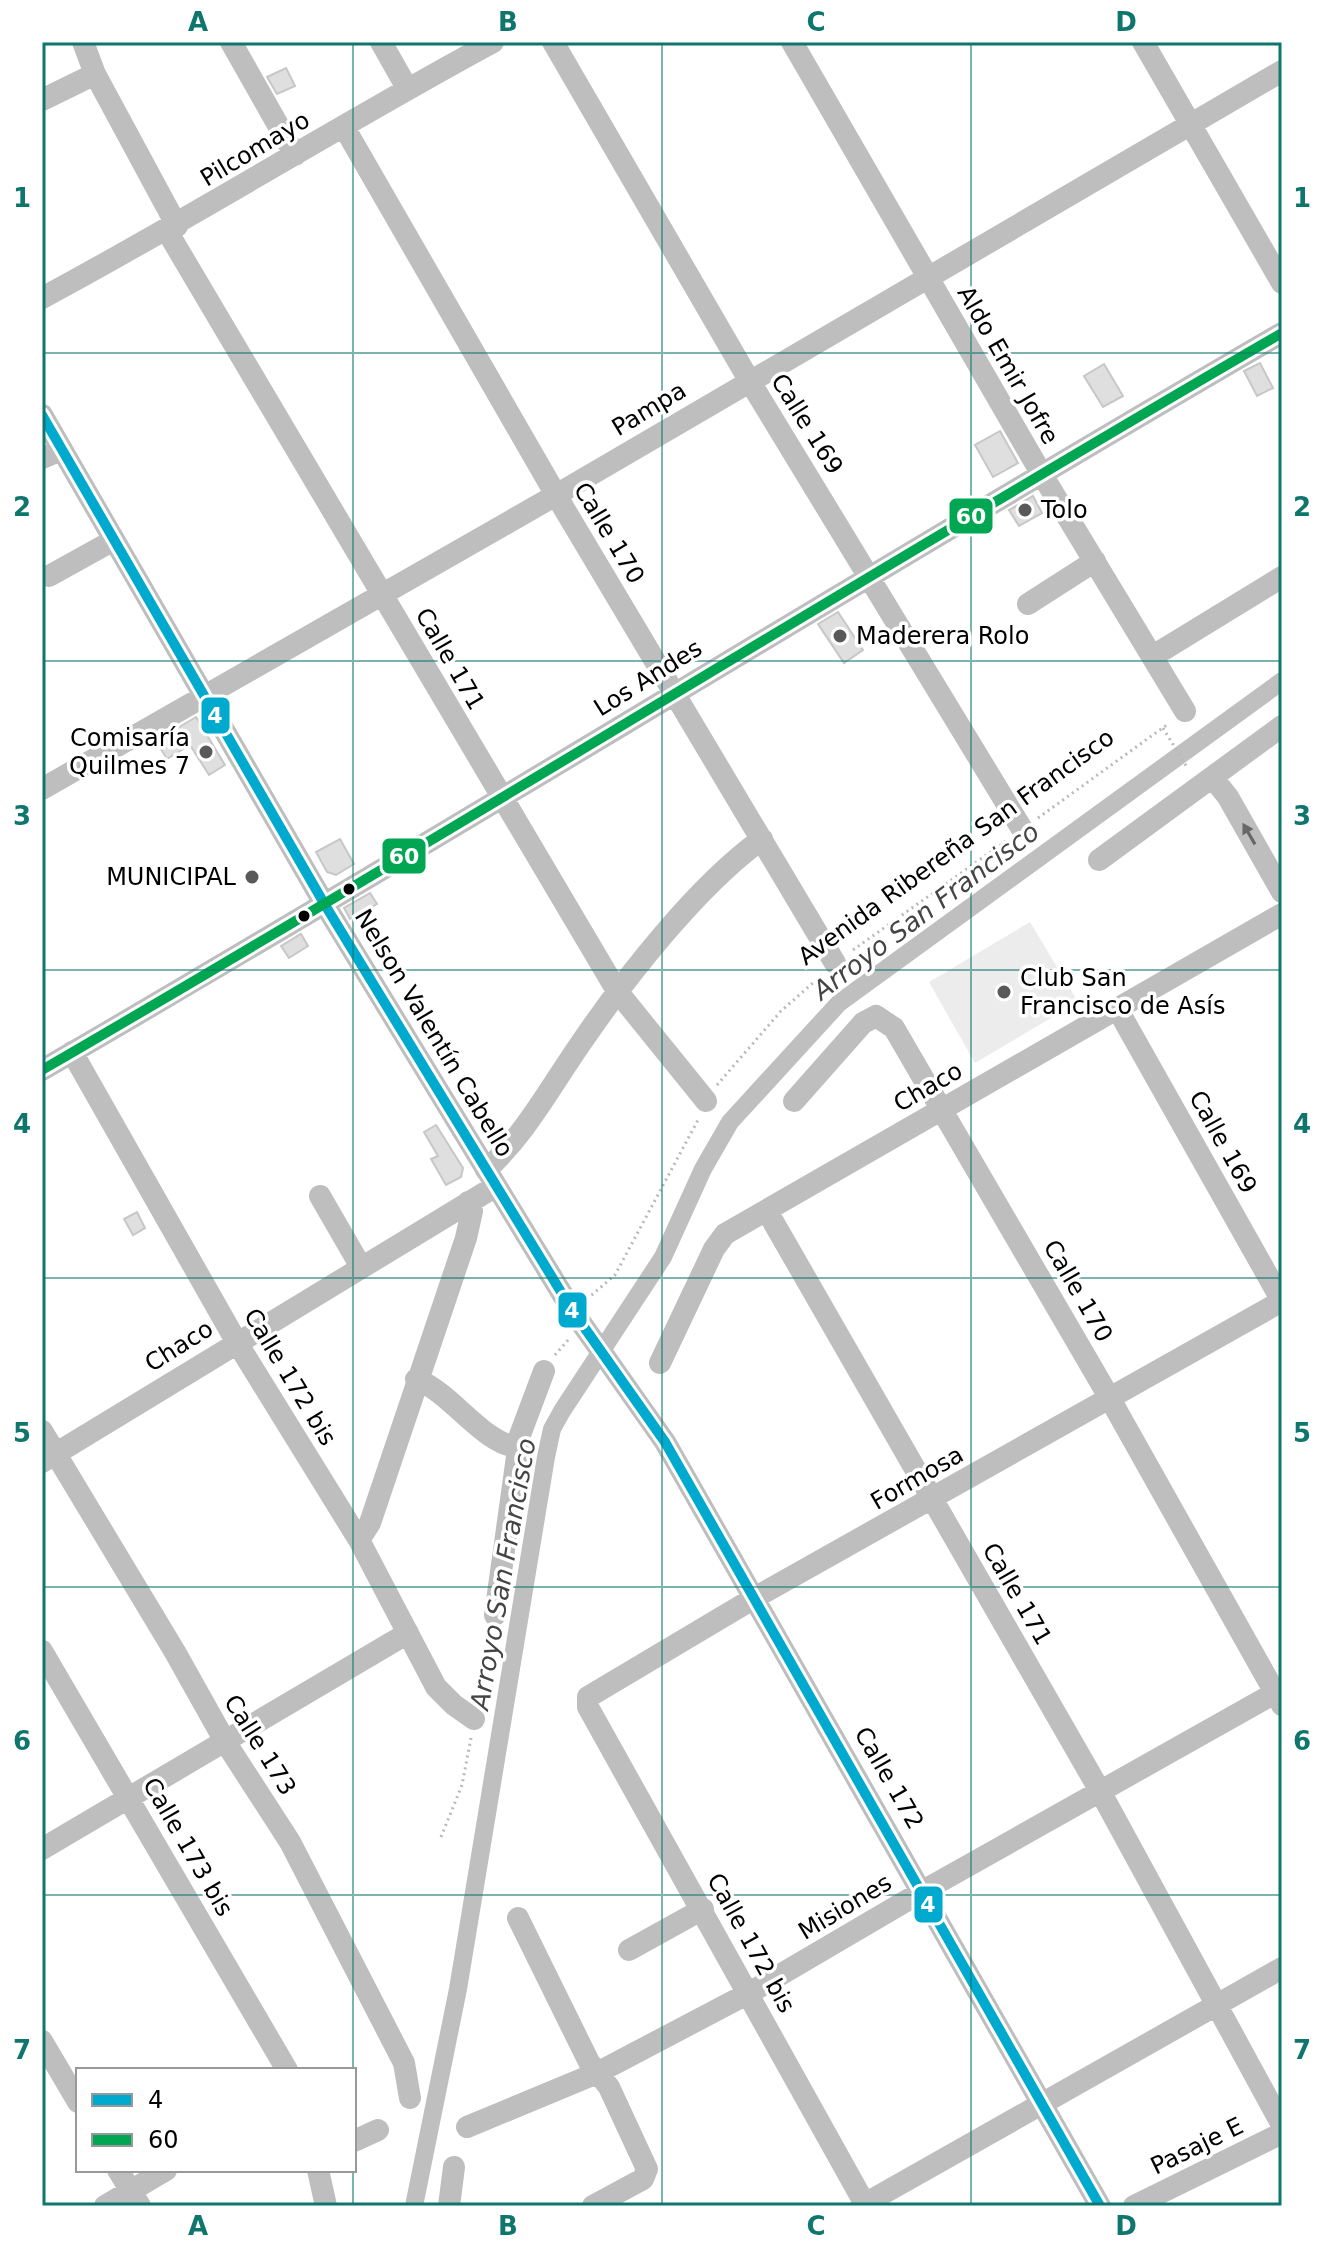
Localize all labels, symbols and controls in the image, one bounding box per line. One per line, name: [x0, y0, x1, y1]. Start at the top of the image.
text: A: [188, 7, 208, 37]
text: B: [498, 7, 518, 37]
text: C: [806, 7, 826, 37]
text: D: [1115, 7, 1137, 37]
street label: Pilcomayo: [195, 106, 315, 192]
text: 1: [13, 183, 31, 213]
text: 1: [1293, 183, 1311, 213]
street label: Aldo Emir Jofre: [951, 281, 1065, 449]
street label: Calle 169: [765, 369, 849, 479]
street label: Pampa: [607, 376, 691, 442]
street label: Calle 170: [568, 477, 650, 589]
text: 2: [13, 492, 31, 522]
text: 2: [1293, 492, 1311, 522]
place label: Tolo: [1040, 496, 1088, 524]
line badge: 60: [948, 497, 994, 535]
marker: Tolo: [1016, 501, 1034, 519]
text: 60: [956, 504, 986, 529]
street label: Calle 171: [410, 603, 490, 715]
place label: Maderera Rolo: [856, 622, 1029, 650]
marker: Maderera Rolo: [831, 627, 849, 645]
street label: Los Andes: [589, 634, 707, 722]
line badge: 4: [200, 696, 231, 735]
text: 4: [207, 703, 223, 728]
street label: Avenida Ribereña San Francisco: [793, 723, 1119, 971]
place label: Comisaría Quilmes 7: [69, 724, 190, 780]
marker: Comisaría Quilmes 7: [197, 743, 215, 761]
text: 3: [13, 801, 31, 831]
text: 3: [1293, 801, 1311, 831]
water label: Arroyo San Francisco: [806, 816, 1045, 1007]
one-way arrow: [1242, 823, 1256, 845]
line badge: 60: [381, 837, 427, 875]
text: 60: [389, 844, 419, 869]
place label: MUNICIPAL: [106, 863, 237, 891]
marker: MUNICIPAL: [243, 868, 261, 886]
unlabelled marker: [341, 881, 357, 897]
street label: Nelson Valentín Cabello: [349, 904, 519, 1162]
unlabelled marker: [296, 908, 312, 924]
place label: Club San Francisco de Asís: [1020, 964, 1225, 1020]
marker: Club San Francisco de Asís: [995, 983, 1013, 1001]
street label: Chaco: [889, 1056, 967, 1118]
street label: Calle 169: [1183, 1086, 1263, 1198]
text: 4: [13, 1109, 31, 1139]
text: 4: [1293, 1109, 1311, 1139]
street label: Calle 170: [1038, 1235, 1118, 1347]
line badge: 4: [557, 1291, 588, 1329]
text: 4: [564, 1298, 580, 1323]
street label: Calle 172 bis: [238, 1303, 342, 1451]
street label: Chaco: [140, 1314, 218, 1378]
text: 5: [13, 1418, 31, 1448]
text: 5: [1293, 1418, 1311, 1448]
water label: Arroyo San Francisco: [464, 1436, 542, 1714]
street label: Formosa: [866, 1440, 968, 1516]
street label: Calle 171: [977, 1538, 1057, 1650]
street label: Calle 173: [218, 1690, 302, 1800]
street label: Calle 172: [849, 1722, 929, 1834]
text: 6: [13, 1726, 31, 1756]
text: 6: [1293, 1726, 1311, 1756]
street label: Calle 173 bis: [137, 1773, 239, 1921]
street label: Calle 172 bis: [701, 1868, 801, 2018]
street label: Misiones: [793, 1868, 897, 1946]
line badge: 4: [913, 1885, 944, 1924]
text: 4: [920, 1892, 936, 1917]
text: 7: [13, 2035, 31, 2065]
text: 7: [1293, 2035, 1311, 2065]
legend: [76, 2068, 356, 2172]
text: 4: [148, 2086, 163, 2114]
street label: Pasaje E: [1146, 2112, 1248, 2180]
text: 60: [148, 2126, 179, 2154]
text: A: [188, 2211, 208, 2241]
text: B: [498, 2211, 518, 2241]
text: C: [806, 2211, 826, 2241]
text: D: [1115, 2211, 1137, 2241]

